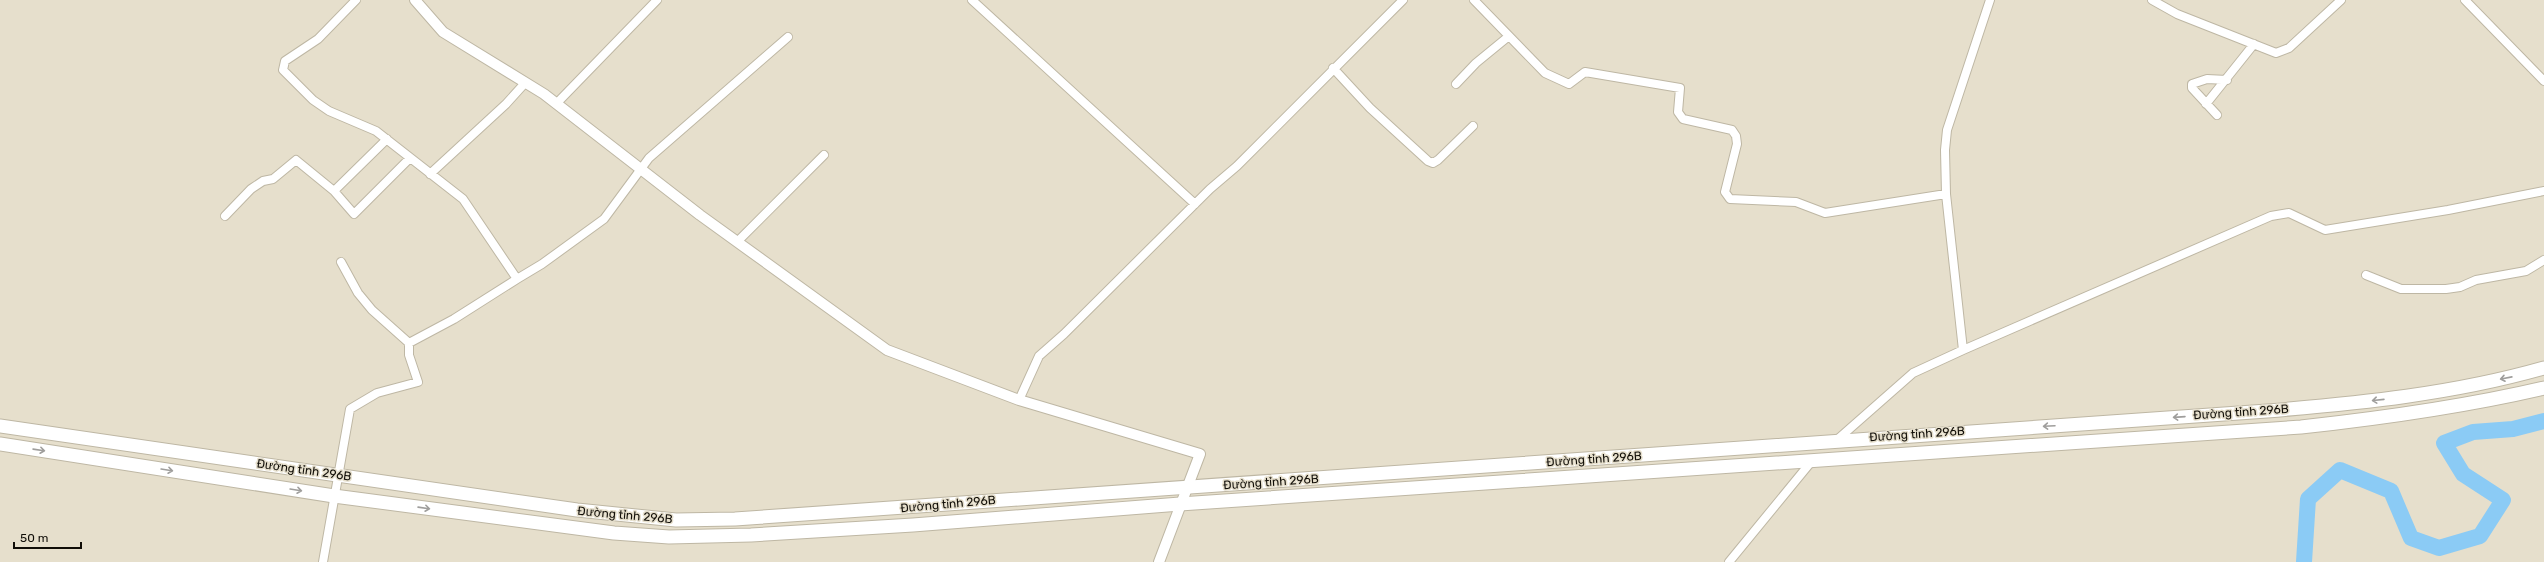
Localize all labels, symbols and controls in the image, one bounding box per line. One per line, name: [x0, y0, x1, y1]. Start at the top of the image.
one-way arrow: [2500, 374, 2513, 382]
one-way arrow: [2372, 397, 2385, 404]
street label: Đường tỉnh 296B: [2193, 402, 2289, 422]
one-way arrow: [2173, 413, 2186, 420]
one-way arrow: [2043, 422, 2056, 429]
street label: Đường tỉnh 296B: [1869, 424, 1965, 444]
one-way arrow: [32, 446, 45, 454]
street label: Đường tỉnh 296B: [1546, 449, 1642, 469]
street label: Đường tỉnh 296B: [256, 456, 352, 484]
one-way arrow: [160, 466, 173, 474]
street label: Đường tỉnh 296B: [1223, 472, 1319, 492]
one-way arrow: [289, 486, 302, 494]
street label: Đường tỉnh 296B: [900, 493, 996, 515]
one-way arrow: [417, 504, 430, 512]
street label: Đường tỉnh 296B: [577, 504, 673, 526]
scale bar: [14, 524, 81, 550]
text: 50 m: [20, 531, 48, 545]

